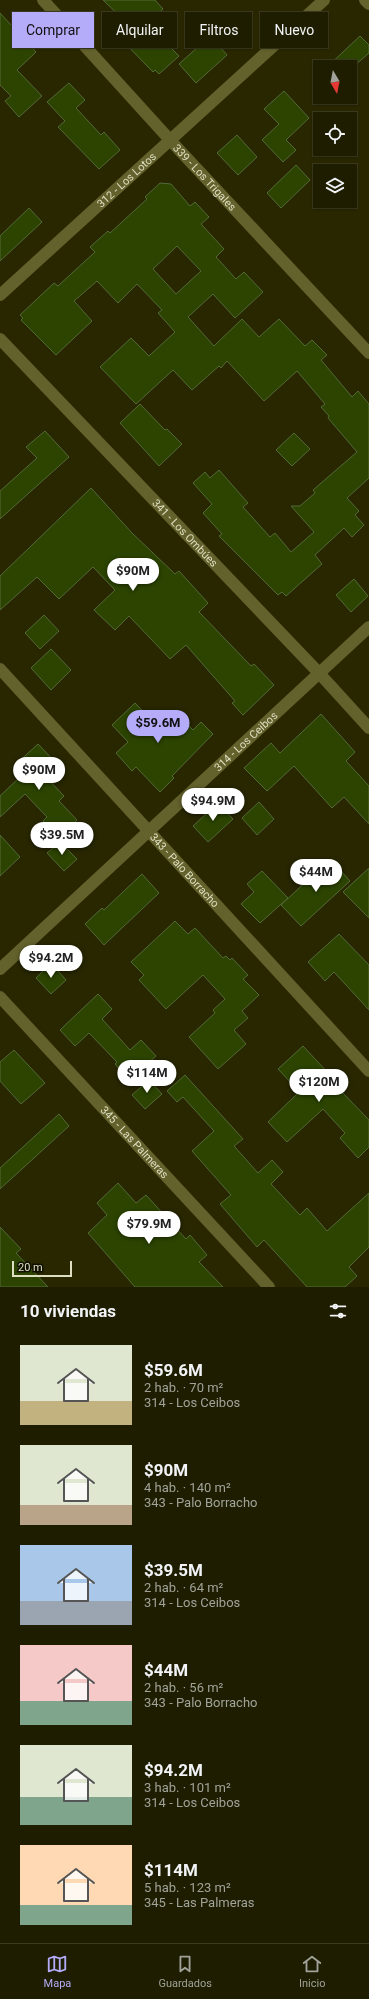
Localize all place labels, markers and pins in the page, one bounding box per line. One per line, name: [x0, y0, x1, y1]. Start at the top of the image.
pin: $90M: [109, 558, 157, 592]
pin: $59.6M: [125, 710, 191, 744]
pin: $90M: [15, 757, 63, 791]
pin: $94.9M: [180, 788, 246, 822]
pin: $39.5M: [29, 822, 95, 856]
pin: $44M: [292, 859, 340, 893]
pin: $94.2M: [18, 945, 84, 979]
pin: $114M: [119, 1060, 175, 1094]
pin: $120M: [291, 1069, 347, 1103]
pin: $79.9M: [116, 1211, 182, 1245]

